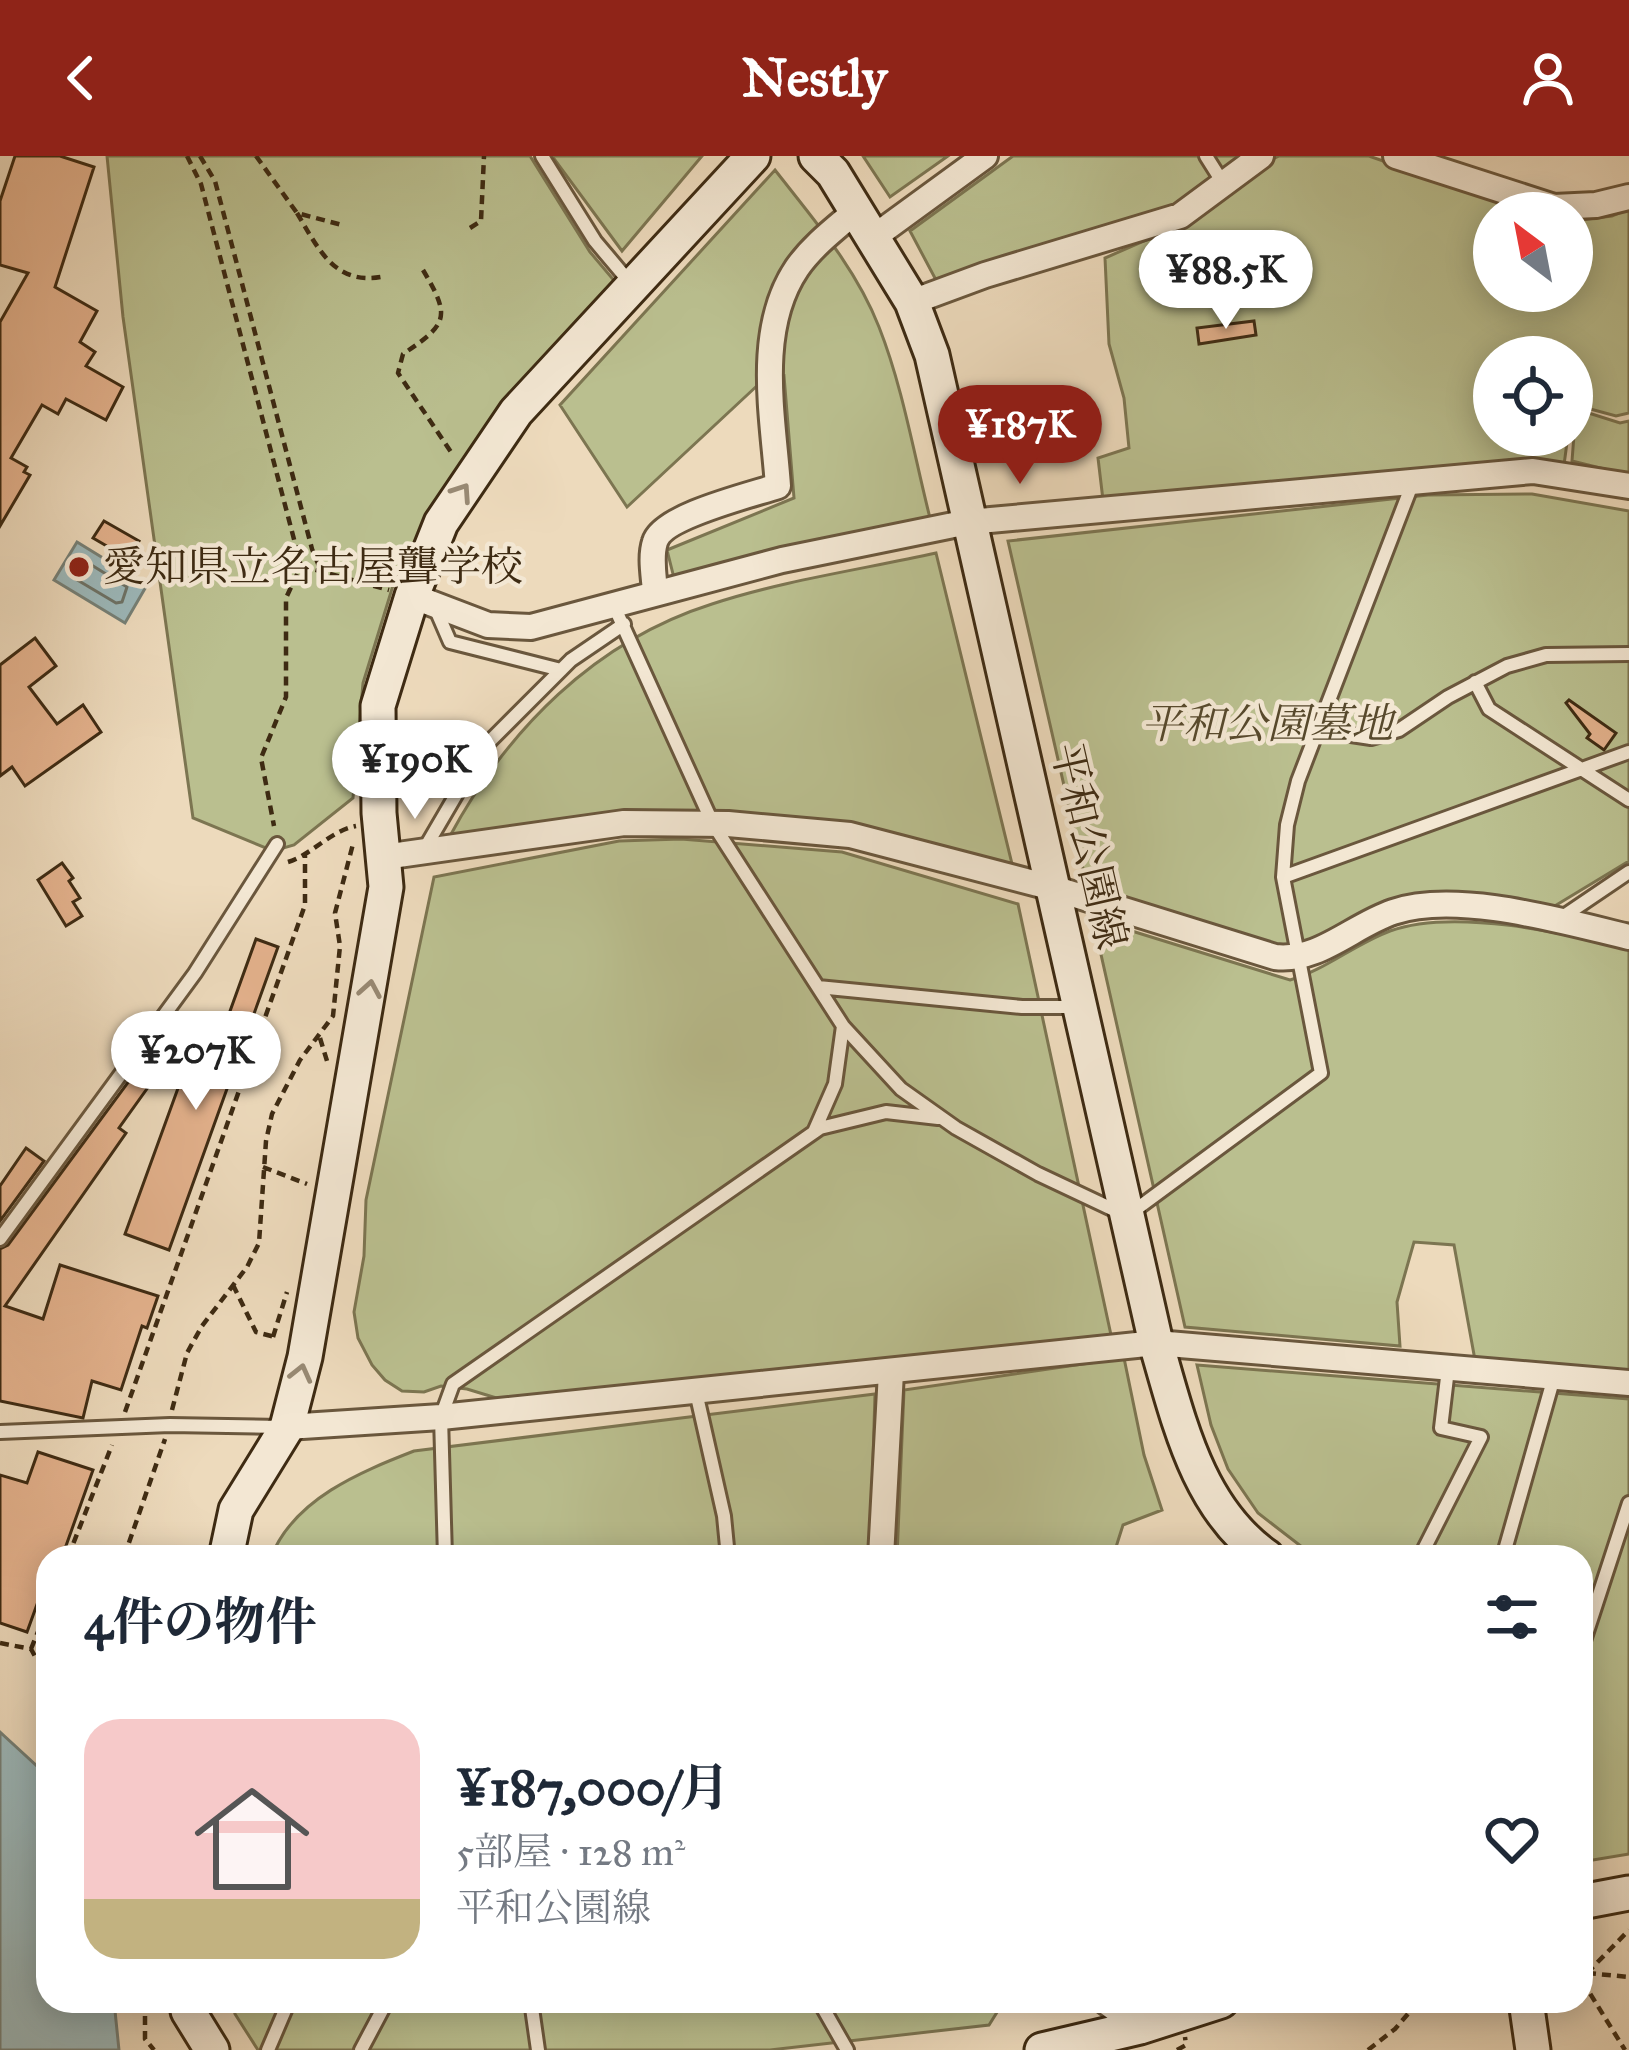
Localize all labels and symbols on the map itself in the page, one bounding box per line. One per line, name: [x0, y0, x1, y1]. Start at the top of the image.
north arrow: [1473, 192, 1593, 312]
pin: ¥88.5K: [1128, 230, 1324, 332]
pin: ¥187K: [936, 385, 1104, 487]
one-way arrow: [448, 484, 470, 506]
place label: 愛知県立名古屋聾学校: [103, 541, 523, 593]
marker: 愛知県立名古屋聾学校: [66, 554, 92, 580]
park label: 平和公園墓地: [1141, 698, 1397, 750]
pin: ¥190K: [331, 720, 499, 822]
street label: 平和公園線: [1040, 738, 1138, 954]
one-way arrow: [356, 980, 382, 1000]
pin: ¥207K: [112, 1011, 280, 1113]
one-way arrow: [287, 1364, 312, 1384]

